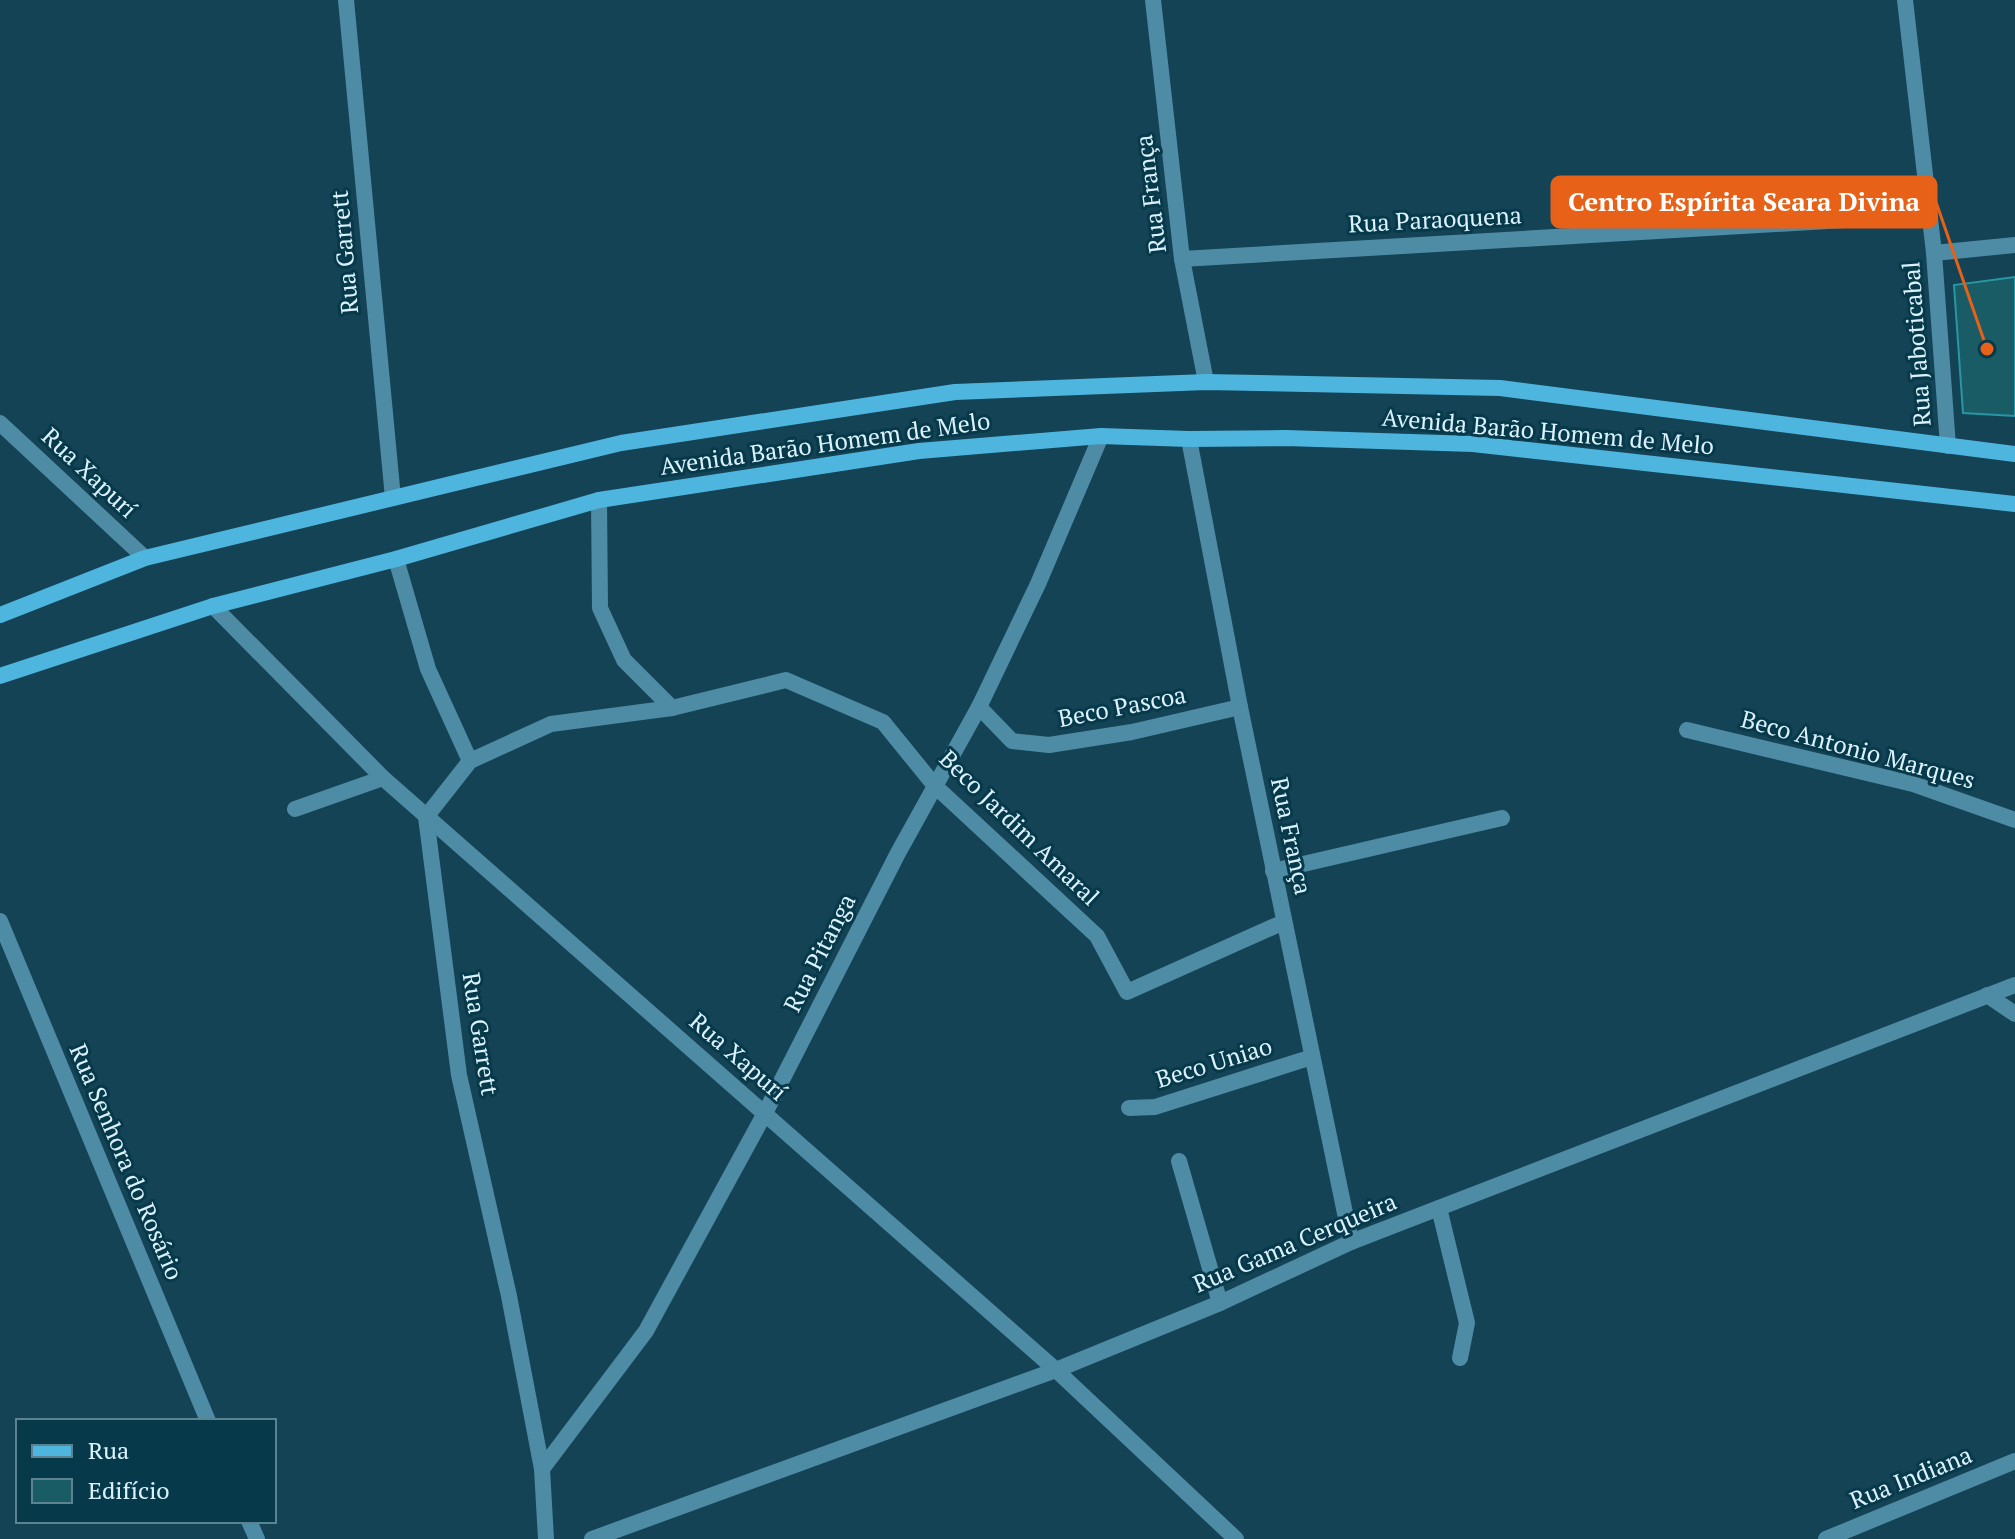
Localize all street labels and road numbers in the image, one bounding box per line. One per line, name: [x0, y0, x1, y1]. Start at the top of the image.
street label: Rua França: [1127, 133, 1173, 255]
street label: Rua Garrett: [323, 189, 365, 315]
street label: Rua Paraoquena: [1348, 198, 1522, 240]
street label: Rua Jaboticabal: [1894, 261, 1938, 428]
street label: Avenida Barão Homem de Melo: [1381, 401, 1715, 461]
street label: Avenida Barão Homem de Melo: [658, 404, 992, 482]
street label: Rua Xapurí: [35, 420, 144, 525]
street label: Beco Pascoa: [1055, 678, 1188, 734]
street label: Beco Antonio Marques: [1738, 702, 1979, 796]
street label: Beco Jardim Amaral: [933, 743, 1107, 912]
street label: Rua França: [1264, 774, 1320, 897]
street label: Rua Pitanga: [776, 888, 863, 1017]
street label: Rua Garrett: [455, 970, 506, 1098]
street label: Rua Xapurí: [683, 1005, 794, 1107]
street label: Beco Uniao: [1152, 1029, 1276, 1095]
street label: Rua Senhora do Rosário: [63, 1039, 191, 1285]
street label: Rua Gama Cerqueira: [1188, 1185, 1401, 1299]
street label: Rua Indiana: [1845, 1438, 1976, 1516]

